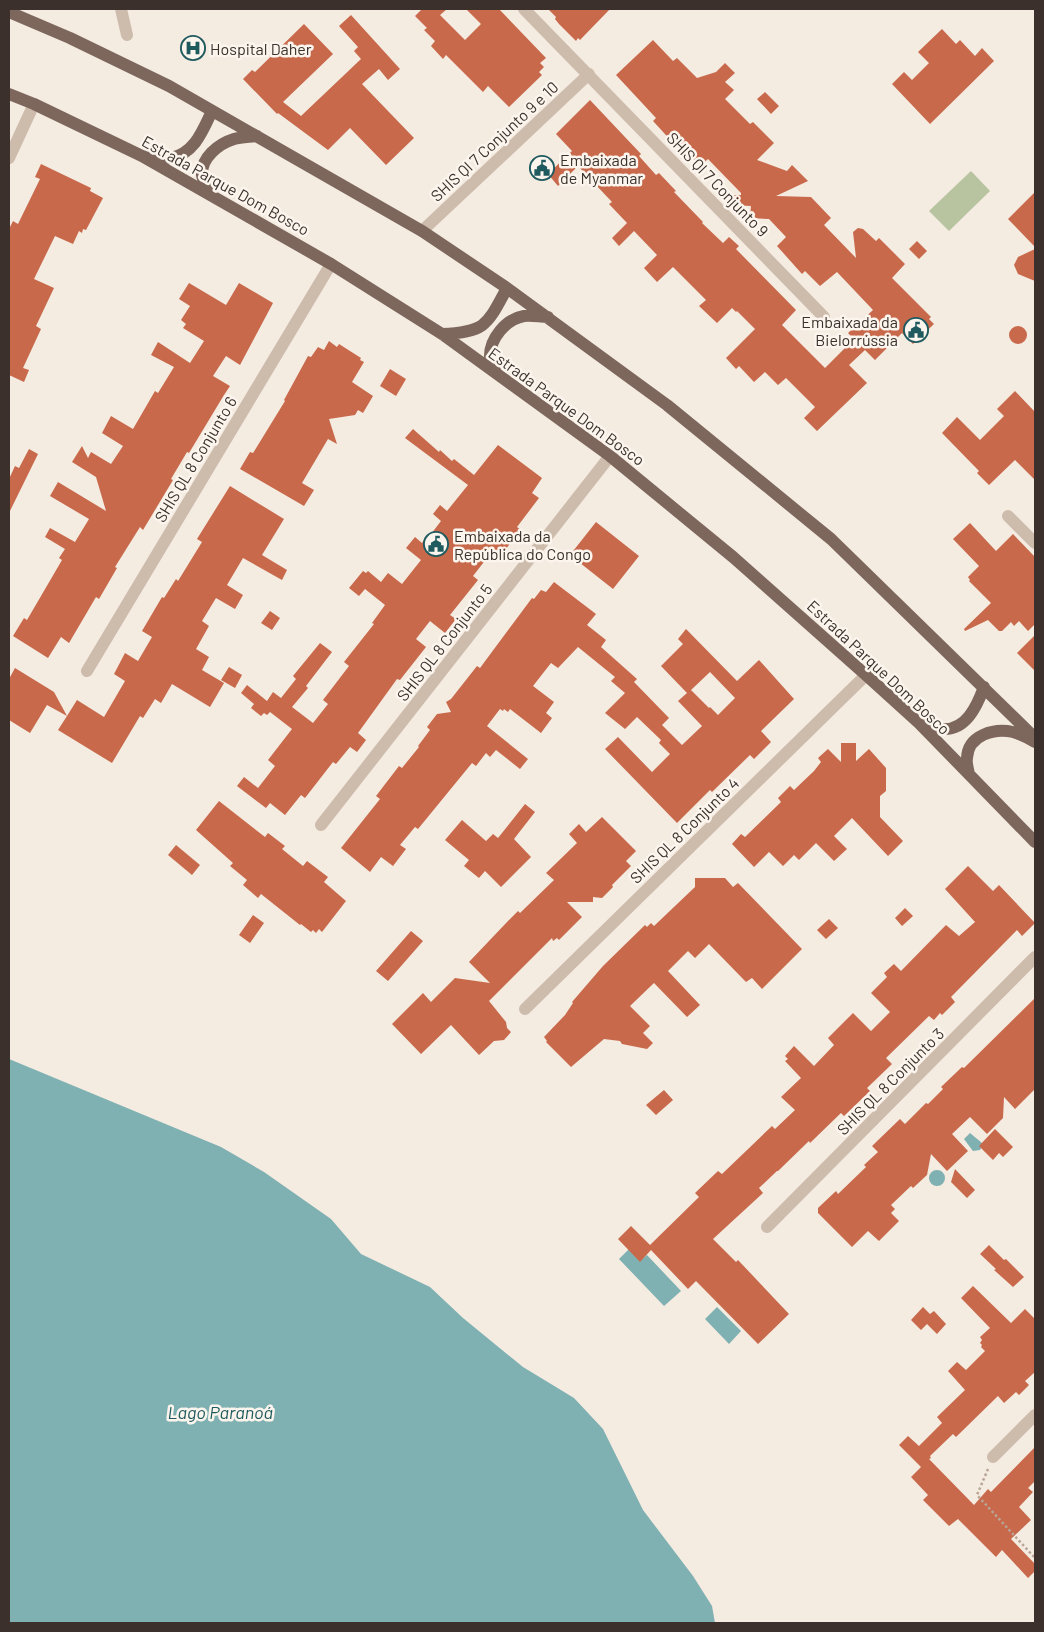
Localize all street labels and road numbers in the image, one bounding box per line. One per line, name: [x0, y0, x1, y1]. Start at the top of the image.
street label: SHIS QI 7 Conjunto 9 e 10: [426, 77, 562, 205]
street label: SHIS QI 7 Conjunto 9: [663, 128, 773, 240]
street label: Estrada Parque Dom Bosco: [139, 131, 313, 239]
street label: Estrada Parque Dom Bosco: [485, 343, 649, 469]
street label: SHIS QL 8 Conjunto 6: [150, 393, 240, 525]
street label: SHIS QL 8 Conjunto 5: [392, 580, 496, 704]
street label: Estrada Parque Dom Bosco: [804, 596, 954, 738]
street label: SHIS QL 8 Conjunto 4: [626, 773, 742, 887]
street label: SHIS QL 8 Conjunto 3: [833, 1024, 947, 1138]

